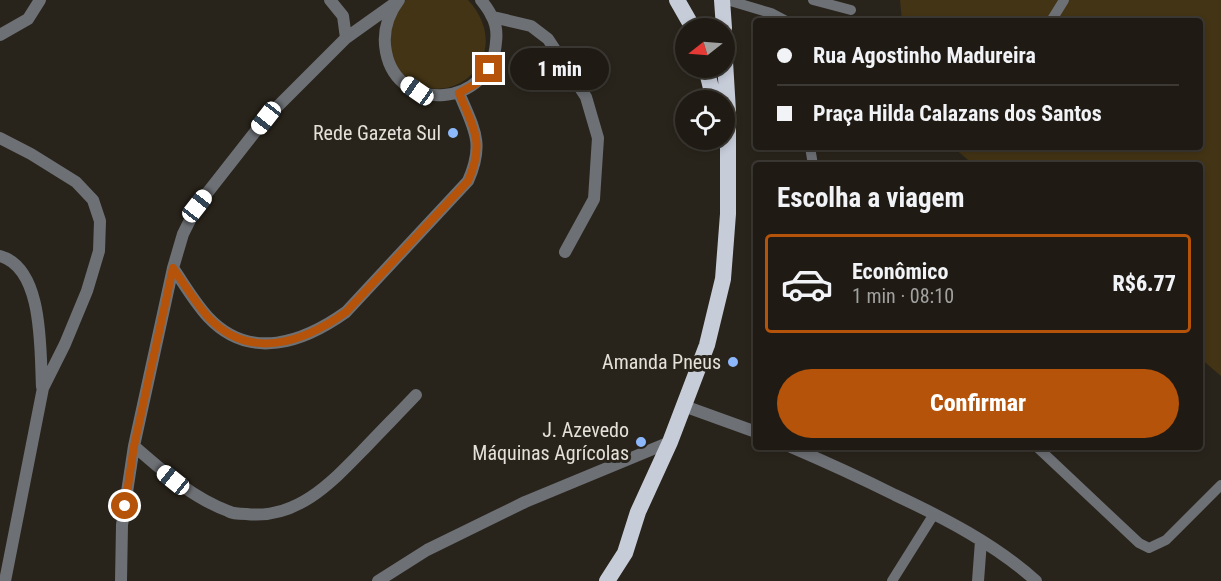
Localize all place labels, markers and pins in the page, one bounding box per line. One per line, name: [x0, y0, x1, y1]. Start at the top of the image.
place label: Rede Gazeta Sul: [313, 121, 441, 145]
marker: Rede Gazeta Sul: [446, 126, 460, 140]
place label: Amanda Pneus: [602, 350, 721, 374]
marker: Amanda Pneus: [726, 355, 740, 369]
place label: J. Azevedo Máquinas Agrícolas: [472, 418, 629, 465]
marker: J. Azevedo Máquinas Agrícolas: [634, 435, 648, 449]

